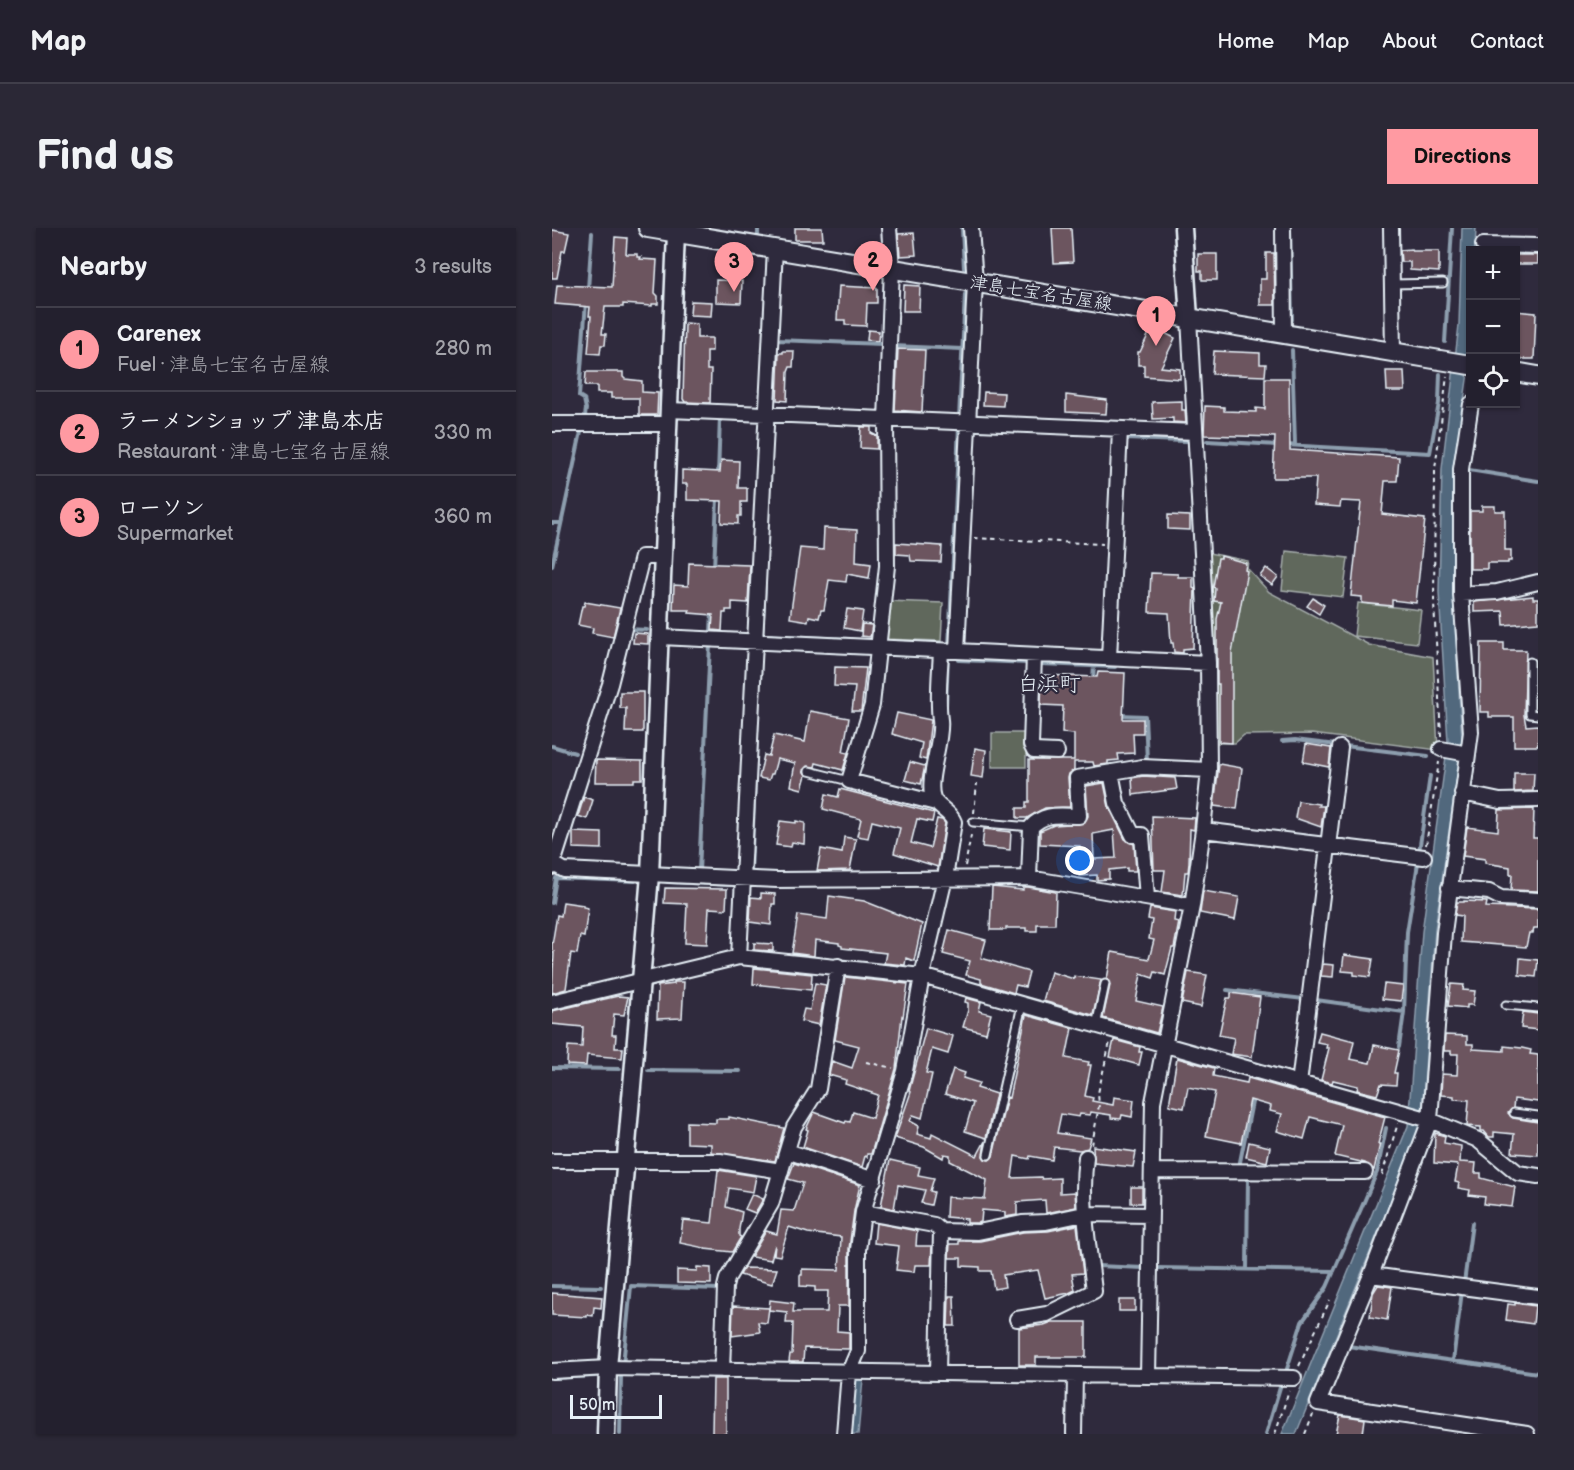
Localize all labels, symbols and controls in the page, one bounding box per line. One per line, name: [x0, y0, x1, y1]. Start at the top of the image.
text: Map: [30, 25, 86, 58]
text: Home: [1217, 29, 1274, 54]
text: Map: [1307, 29, 1349, 54]
text: About: [1382, 29, 1437, 54]
text: Contact: [1470, 29, 1544, 54]
button: Directions: [1387, 129, 1538, 184]
text: Find us: [36, 131, 174, 182]
pin: 3: [714, 242, 753, 292]
pin: 2: [854, 242, 892, 291]
map controls: [1466, 246, 1520, 408]
button: +: [1466, 246, 1520, 300]
text: Nearby: [60, 252, 147, 283]
text: 3 results: [414, 255, 492, 279]
street label: 津島七宝名古屋線: [968, 272, 1114, 315]
pin: 1: [1136, 296, 1176, 346]
button: −: [1466, 300, 1520, 354]
text: Carenex: [117, 321, 201, 348]
text: 1: [75, 337, 84, 361]
text: 280 m: [435, 337, 492, 361]
text: Fuel · 津島七宝名古屋線: [117, 353, 329, 377]
button: locate: [1466, 354, 1520, 408]
text: ラーメンショップ 津島本店: [117, 408, 385, 435]
text: 2: [74, 421, 85, 445]
text: 330 m: [434, 421, 492, 445]
text: Restaurant · 津島七宝名古屋線: [117, 440, 390, 464]
text: ローソン: [117, 495, 205, 522]
text: 3: [74, 505, 85, 529]
text: 360 m: [434, 505, 492, 529]
text: Supermarket: [117, 522, 233, 546]
district label: 白浜町: [1018, 672, 1081, 697]
your location: [1065, 846, 1094, 875]
scale bar: [570, 1392, 662, 1420]
text: 50 m: [579, 1396, 615, 1415]

